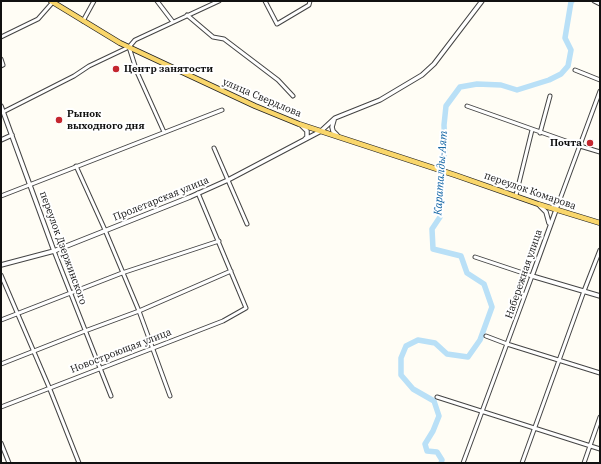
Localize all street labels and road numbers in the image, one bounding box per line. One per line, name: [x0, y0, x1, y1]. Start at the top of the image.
street label: улица Свердлова: [221, 76, 303, 120]
street label: переулок Комарова: [482, 170, 578, 212]
street label: Пролетарская улица: [111, 174, 211, 224]
street label: переулок Дзержинского: [37, 190, 89, 306]
street label: Набережная улица: [503, 228, 545, 320]
street label: Новостроющая улица: [69, 326, 173, 376]

